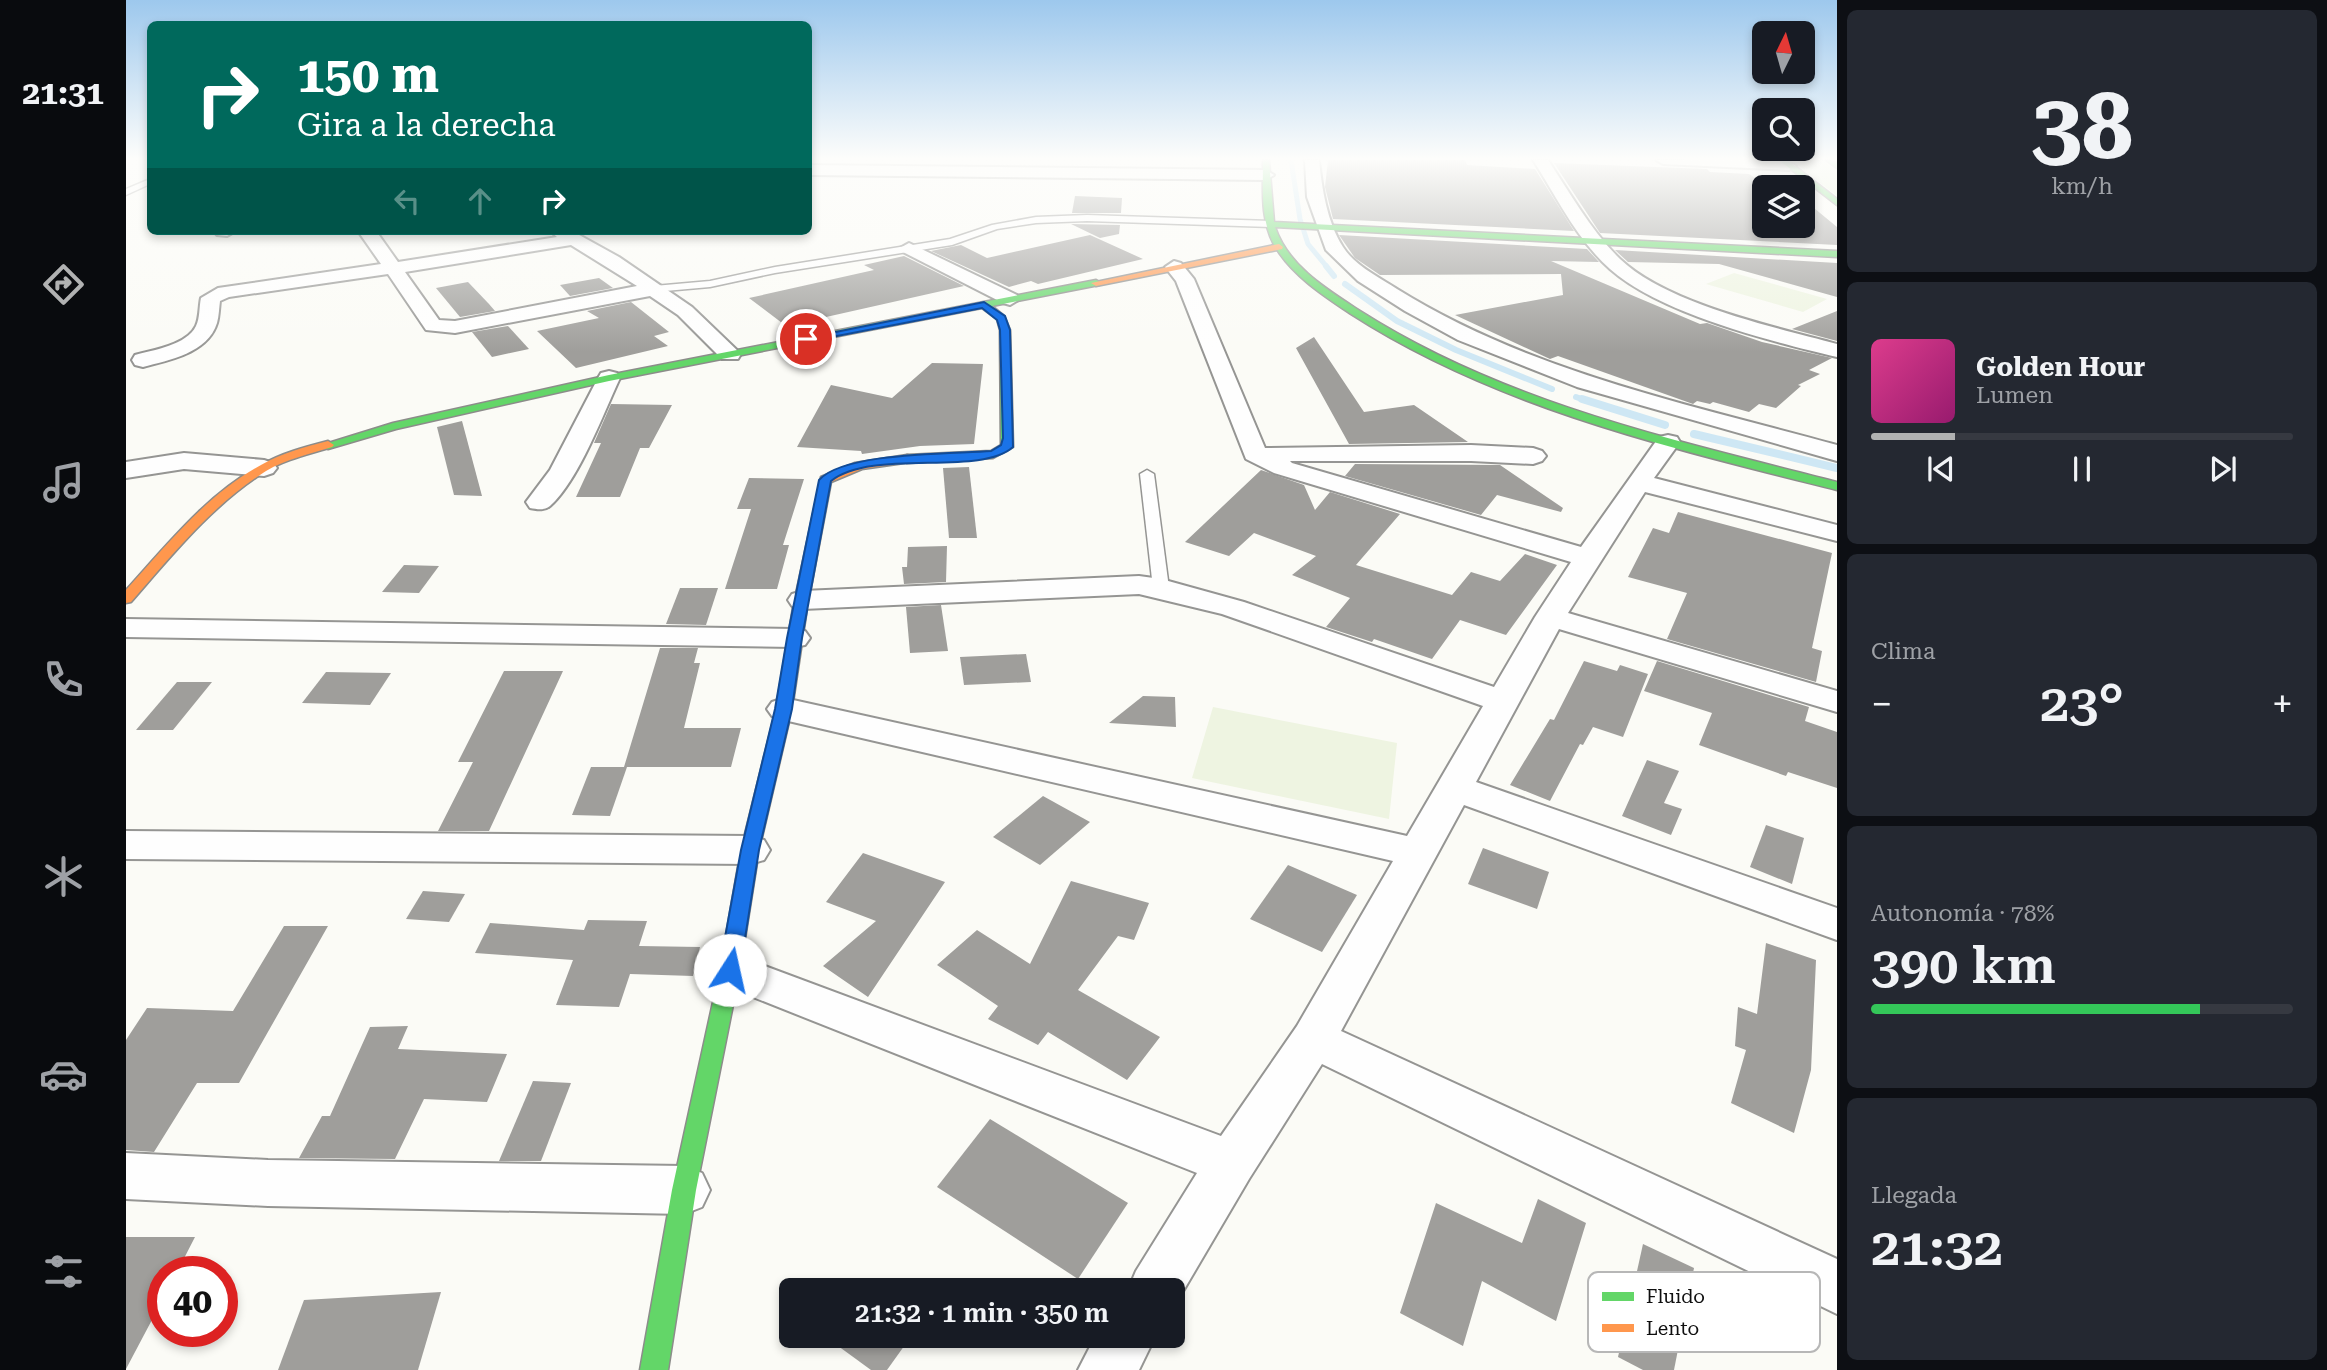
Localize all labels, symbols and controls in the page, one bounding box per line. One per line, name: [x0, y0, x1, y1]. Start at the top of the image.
north arrow: [1752, 21, 1815, 84]
map controls: [1752, 21, 1815, 238]
text: 150 m: [297, 47, 439, 104]
icon: right: [182, 49, 273, 140]
text: 21:31: [22, 74, 104, 112]
text: 38: [2031, 74, 2133, 180]
button: search: [1752, 98, 1815, 161]
text: Gira a la derecha: [297, 106, 556, 144]
text: km/h: [2051, 173, 2113, 200]
button: layers: [1752, 175, 1815, 238]
icon: left: [388, 182, 426, 220]
icon: ahead: [461, 182, 499, 220]
icon: right: [534, 182, 572, 220]
icon: directions: [39, 260, 88, 309]
pin: [776, 309, 836, 369]
icon: arrive: [787, 320, 825, 358]
text: Golden Hour: [1976, 352, 2145, 382]
text: Lumen: [1976, 382, 2053, 409]
icon: previous: [1922, 450, 1960, 488]
icon: pause: [2063, 450, 2101, 488]
icon: next: [2204, 450, 2242, 488]
icon: music: [39, 458, 88, 507]
text: Clima: [1871, 638, 1935, 665]
icon: phone: [39, 655, 88, 704]
text: 23°: [2040, 673, 2124, 734]
text: −: [1871, 682, 1892, 726]
text: +: [2272, 682, 2293, 726]
icon: climate: [39, 852, 88, 901]
text: Autonomía · 78%: [1871, 900, 2055, 927]
position arrow: [693, 933, 767, 1007]
text: 390 km: [1871, 935, 2056, 996]
icon: car: [39, 1050, 88, 1099]
text: Llegada: [1871, 1182, 1957, 1209]
text: 21:32: [1871, 1217, 2003, 1278]
icon: filters: [39, 1247, 88, 1296]
speed limit sign: 40: [147, 1256, 238, 1347]
legend: [1588, 1272, 1820, 1352]
text: Fluido: [1646, 1285, 1705, 1308]
text: 21:32 · 1 min · 350 m: [855, 1298, 1109, 1328]
text: Lento: [1646, 1317, 1699, 1340]

